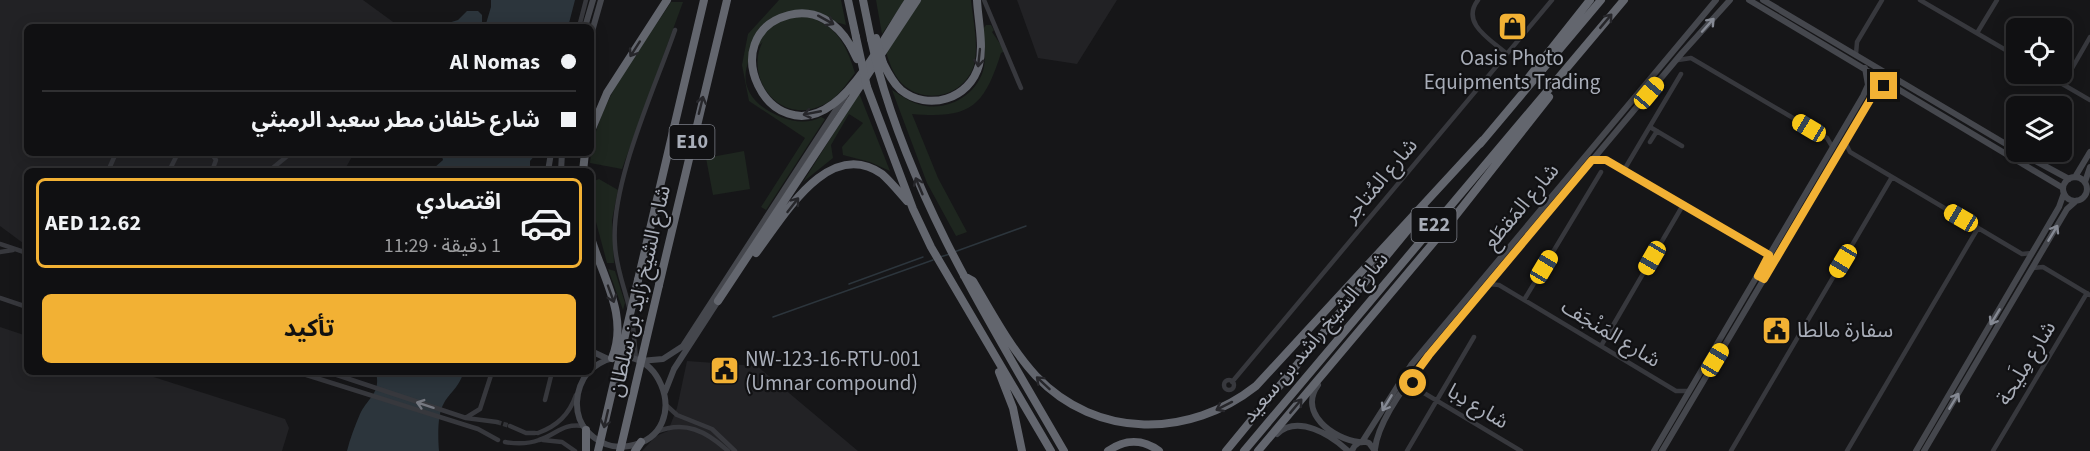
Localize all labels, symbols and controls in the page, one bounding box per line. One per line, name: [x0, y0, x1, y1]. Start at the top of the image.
shop icon: Oasis Photo Equipments Trading: [1496, 11, 1528, 43]
one-way arrow: [1600, 13, 1613, 29]
one-way arrow: [817, 14, 834, 26]
one-way arrow: [1701, 17, 1715, 32]
map controls: [2006, 18, 2072, 162]
button: locate: [2006, 18, 2072, 84]
one-way arrow: [629, 40, 641, 57]
place label: Oasis Photo Equipments Trading: [1424, 43, 1601, 97]
text: Al Nomas: [450, 46, 540, 78]
one-way arrow: [973, 48, 984, 67]
route end: [1870, 72, 1897, 99]
car: [1631, 73, 1667, 113]
one-way arrow: [695, 96, 707, 115]
button: layers: [2006, 96, 2072, 162]
text: شارع خلفان مطر سعيد الرميثي: [251, 104, 540, 136]
one-way arrow: [803, 108, 823, 119]
car: [1789, 111, 1829, 145]
road number: E10: [670, 125, 714, 159]
street label: شارع المُتاجر: [1335, 131, 1424, 230]
street label: شارع المَقطَع: [1476, 156, 1566, 256]
one-way arrow: [913, 177, 924, 195]
street label: شارع الشيخ زايد بن سلطان: [600, 182, 678, 400]
text: اقتصادي: [416, 186, 501, 218]
icon: car: [519, 196, 573, 250]
one-way arrow: [786, 198, 799, 214]
car: [1941, 201, 1981, 235]
text: AED 12.62: [45, 207, 141, 239]
road number: E22: [1412, 208, 1456, 242]
one-way arrow: [2048, 225, 2060, 242]
text: 1 دقيقة · 11:29: [384, 232, 501, 260]
car: [1635, 238, 1669, 278]
car: [1826, 241, 1860, 281]
street label: شارع الشيخ راشد بن سعيد: [1235, 245, 1395, 429]
car: [1527, 247, 1561, 287]
one-way arrow: [606, 284, 617, 302]
street label: شارع المَنْجَف: [1556, 291, 1666, 375]
button: تأكيد: [42, 294, 576, 363]
one-way arrow: [1988, 308, 2000, 325]
public building icon: سفارة مالطا: [1760, 314, 1792, 346]
place label: سفارة مالطا: [1797, 315, 1893, 345]
street label: شارع مِلَيحة: [1989, 315, 2063, 411]
car: [1698, 340, 1732, 380]
place label: NW-123-16-RTU-001 (Umnar compound): [745, 344, 921, 398]
public building icon: NW-123-16-RTU-001 (Umnar compound): [708, 355, 740, 387]
route start: [1399, 369, 1426, 396]
one-way arrow: [1036, 376, 1051, 390]
street label: شارع دِبا: [1442, 376, 1514, 436]
one-way arrow: [1948, 393, 1960, 410]
one-way arrow: [1381, 394, 1393, 411]
one-way arrow: [416, 398, 435, 409]
one-way arrow: [1289, 398, 1302, 414]
one-way arrow: [1215, 401, 1233, 413]
one-way arrow: [599, 409, 611, 428]

